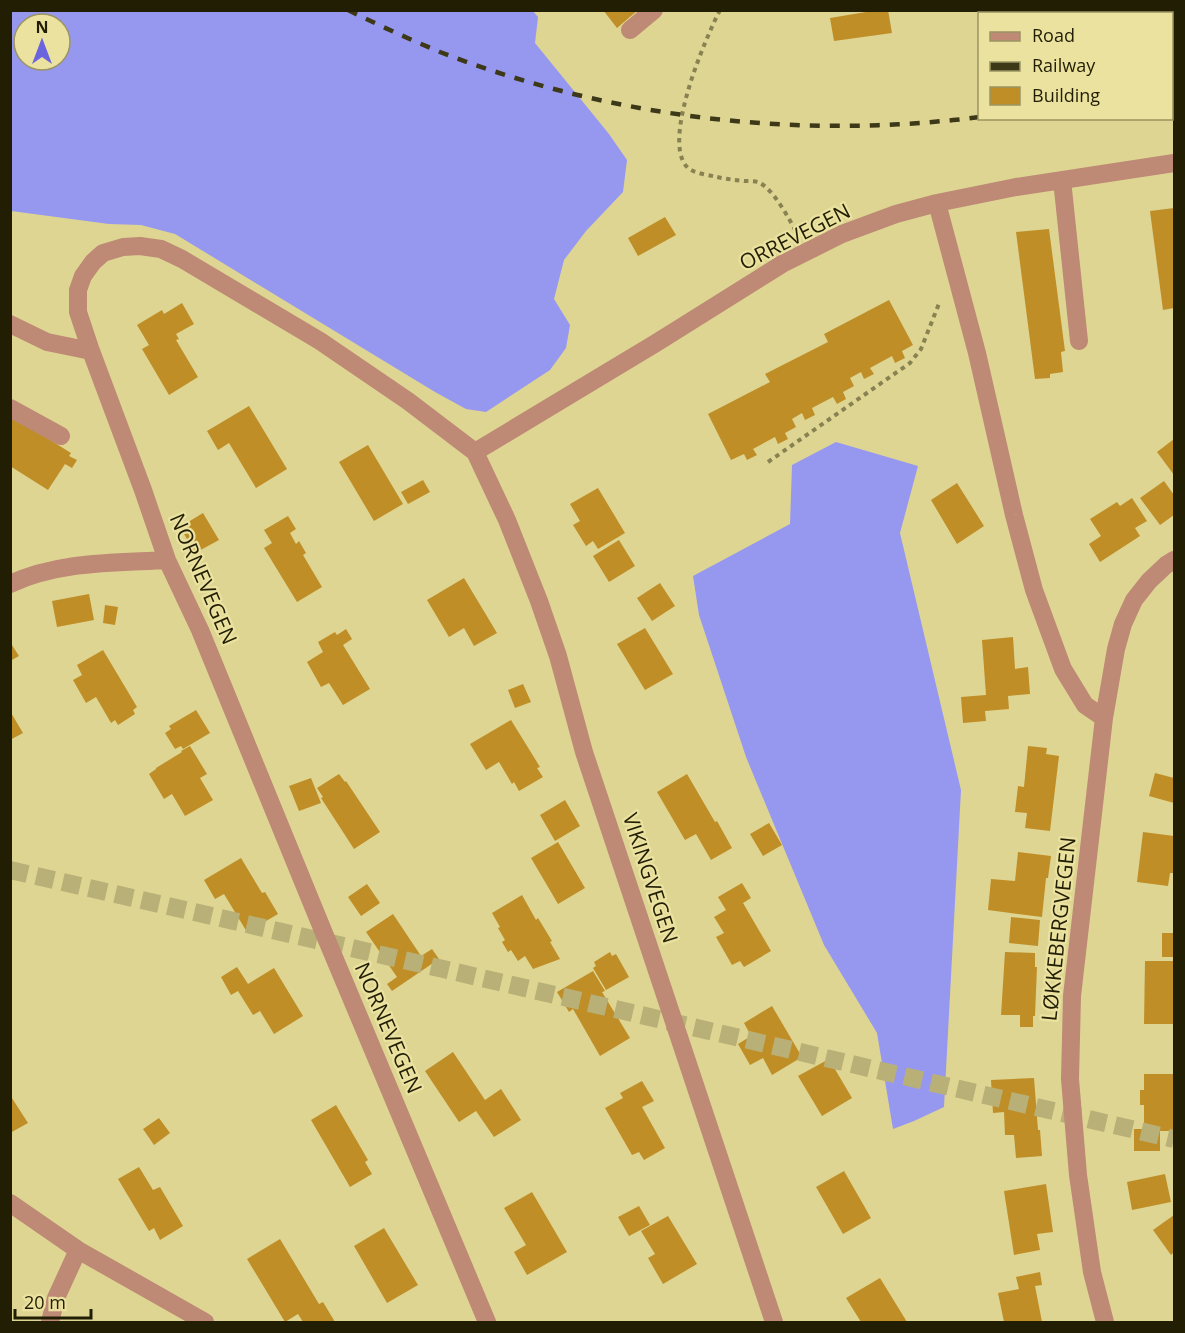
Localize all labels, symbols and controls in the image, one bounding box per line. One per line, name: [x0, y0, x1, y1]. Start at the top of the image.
north arrow: [12, 12, 72, 72]
legend: [978, 12, 1173, 120]
text: N: [35, 16, 49, 38]
text: Road: [1032, 23, 1075, 47]
text: Railway: [1032, 53, 1096, 77]
text: Building: [1032, 83, 1100, 107]
street label: ORREVEGEN: [734, 196, 855, 276]
street label: NORNEVEGEN: [164, 509, 244, 648]
street label: VIKINGVEGEN: [617, 809, 685, 946]
street label: LØKKEBERGVEGEN: [1034, 835, 1082, 1022]
street label: NORNEVEGEN: [349, 958, 429, 1097]
scale bar: [15, 1282, 92, 1320]
text: 20 m: [24, 1290, 66, 1314]

